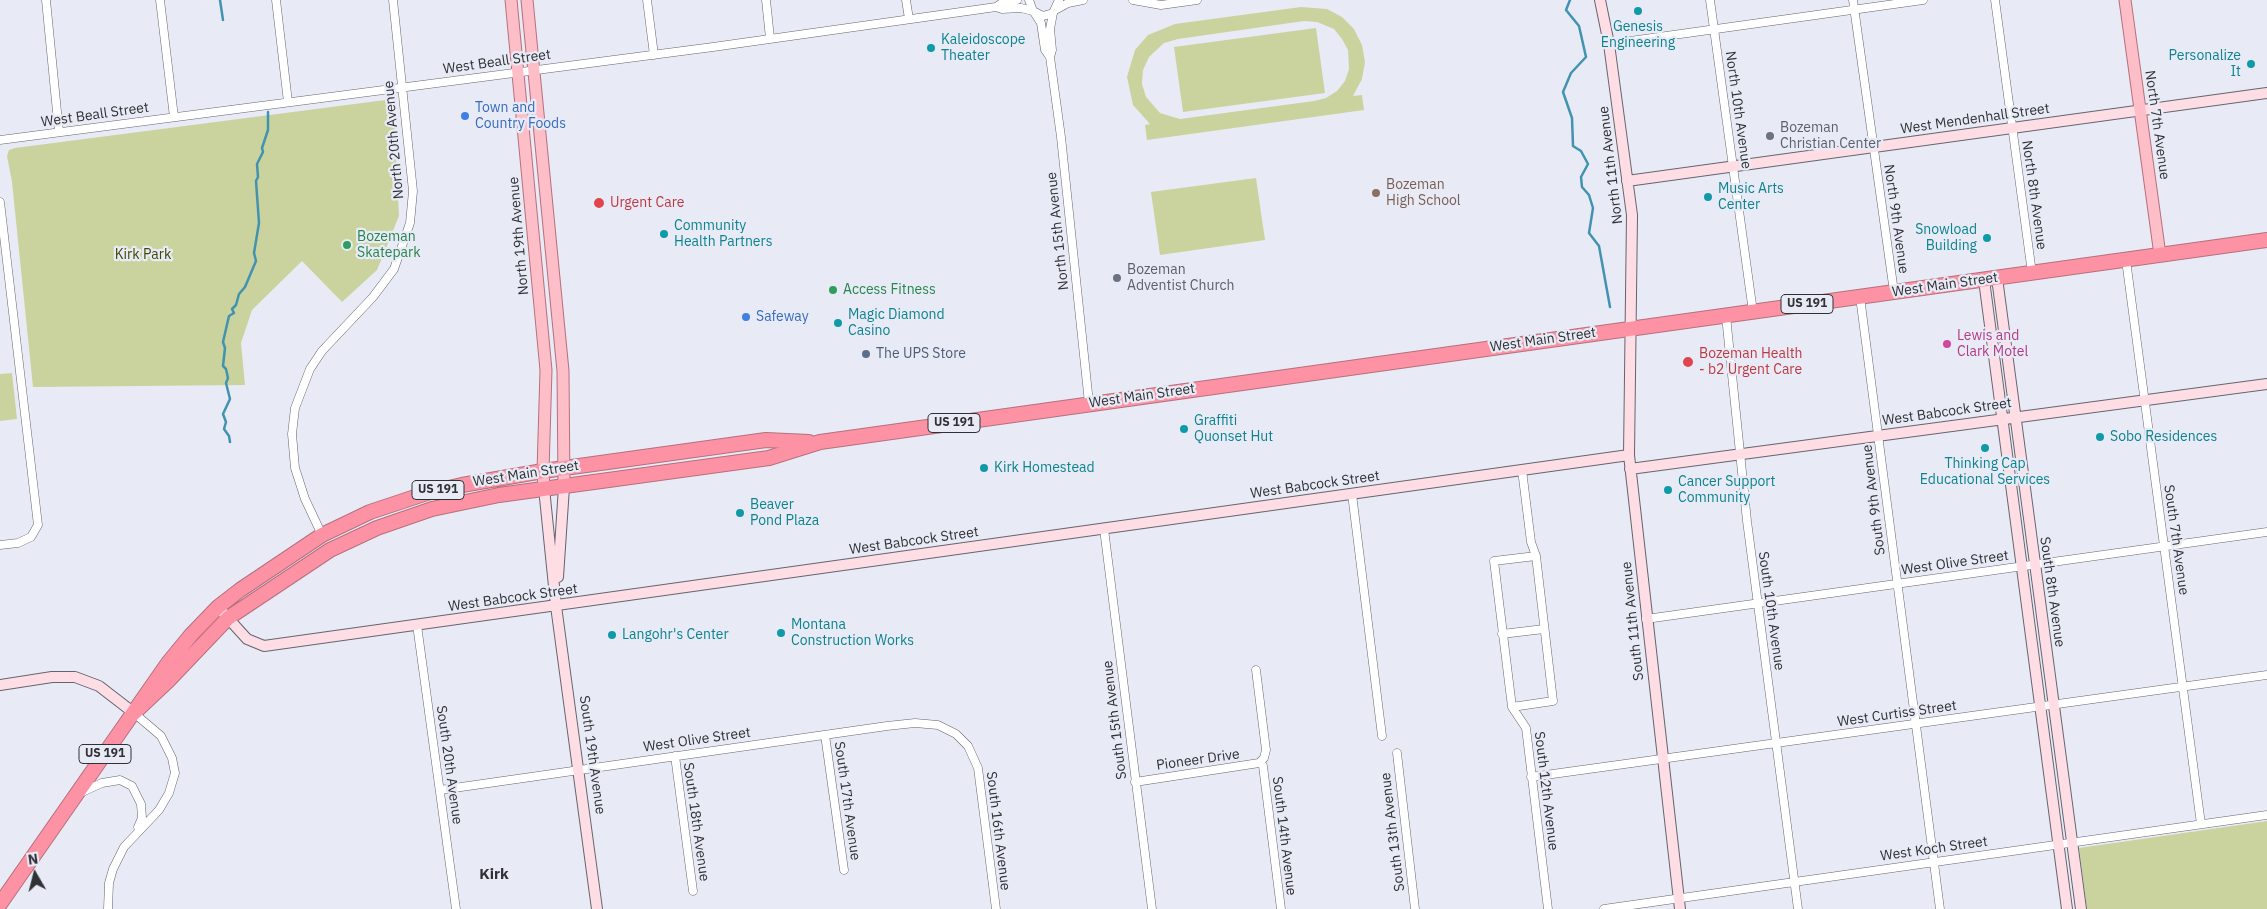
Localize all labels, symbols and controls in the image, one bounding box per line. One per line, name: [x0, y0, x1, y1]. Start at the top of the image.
marker: Genesis Engineering: [1632, 5, 1644, 17]
place label: Genesis Engineering: [1601, 19, 1675, 52]
place label: Kaleidoscope Theater: [941, 32, 1026, 64]
marker: Kaleidoscope Theater: [925, 42, 937, 54]
street label: West Beall Street: [442, 46, 552, 78]
place label: Personalize It: [2169, 48, 2241, 80]
street label: North 10th Avenue: [1721, 50, 1755, 170]
marker: Personalize It: [2245, 58, 2257, 70]
street label: North 7th Avenue: [2141, 69, 2173, 181]
street label: North 20th Avenue: [380, 80, 408, 200]
street label: West Beall Street: [40, 99, 150, 131]
place label: Town and Country Foods: [475, 100, 566, 132]
street label: West Mendenhall Street: [1899, 100, 2051, 138]
street label: North 11th Avenue: [1595, 105, 1627, 225]
marker: Town and Country Foods: [459, 110, 471, 122]
place label: Bozeman Christian Center: [1780, 120, 1881, 152]
marker: Bozeman Christian Center: [1764, 130, 1776, 142]
street label: North 8th Avenue: [2018, 139, 2050, 251]
street label: North 9th Avenue: [1880, 163, 1912, 275]
street label: North 15th Avenue: [1043, 171, 1073, 291]
street label: North 19th Avenue: [505, 176, 533, 296]
place label: Bozeman High School: [1386, 177, 1461, 210]
place label: Music Arts Center: [1718, 181, 1784, 213]
marker: Bozeman High School: [1370, 187, 1382, 199]
marker: Music Arts Center: [1702, 191, 1714, 203]
place label: Urgent Care: [610, 195, 684, 211]
marker: Urgent Care: [592, 196, 606, 210]
place label: Community Health Partners: [674, 218, 772, 250]
place label: Snowload Building: [1915, 222, 1977, 254]
marker: Community Health Partners: [658, 228, 670, 240]
place label: Bozeman Skatepark: [357, 229, 421, 262]
marker: Snowload Building: [1981, 232, 1993, 244]
marker: Bozeman Skatepark: [341, 239, 353, 251]
park label: Kirk Park: [115, 247, 171, 263]
place label: Bozeman Adventist Church: [1127, 262, 1235, 294]
street label: West Main Street: [1891, 269, 1999, 301]
marker: Bozeman Adventist Church: [1111, 272, 1123, 284]
place label: Access Fitness: [843, 282, 936, 298]
marker: Access Fitness: [827, 284, 839, 296]
road number: US 191: [1781, 294, 1833, 314]
place label: Magic Diamond Casino: [848, 307, 945, 340]
place label: Safeway: [756, 309, 809, 325]
marker: Safeway: [740, 311, 752, 323]
marker: Magic Diamond Casino: [832, 317, 844, 329]
street label: West Main Street: [1489, 324, 1597, 356]
place label: Lewis and Clark Motel: [1957, 328, 2028, 361]
marker: Lewis and Clark Motel: [1941, 338, 1953, 350]
place label: The UPS Store: [876, 346, 966, 362]
place label: Bozeman Health - b2 Urgent Care: [1699, 346, 1803, 378]
marker: The UPS Store: [860, 348, 872, 360]
marker: Bozeman Health - b2 Urgent Care: [1681, 355, 1695, 369]
street label: West Main Street: [1088, 380, 1196, 412]
street label: West Babcock Street: [1881, 395, 2013, 429]
road number: US 191: [928, 413, 980, 432]
place label: Graffiti Quonset Hut: [1194, 413, 1273, 446]
marker: Graffiti Quonset Hut: [1178, 423, 1190, 435]
place label: Sobo Residences: [2110, 429, 2217, 445]
marker: Sobo Residences: [2094, 431, 2106, 443]
marker: Thinking Cap Educational Services: [1979, 442, 1991, 454]
street label: South 9th Avenue: [1859, 444, 1889, 556]
place label: Thinking Cap Educational Services: [1920, 456, 2050, 488]
street label: West Main Street: [472, 457, 580, 491]
place label: Kirk Homestead: [994, 460, 1095, 476]
marker: Kirk Homestead: [978, 462, 990, 474]
street label: West Babcock Street: [1249, 468, 1381, 502]
place label: Cancer Support Community: [1678, 474, 1775, 507]
road number: US 191: [412, 480, 464, 500]
marker: Cancer Support Community: [1662, 484, 1674, 496]
street label: South 7th Avenue: [2160, 484, 2192, 596]
place label: Beaver Pond Plaza: [750, 497, 819, 530]
marker: Beaver Pond Plaza: [734, 507, 746, 519]
street label: West Babcock Street: [848, 524, 980, 558]
street label: South 8th Avenue: [2036, 536, 2068, 648]
street label: West Olive Street: [1900, 547, 2010, 579]
street label: South 10th Avenue: [1754, 551, 1788, 671]
street label: South 11th Avenue: [1618, 561, 1648, 681]
street label: West Babcock Street: [447, 581, 579, 615]
place label: Montana Construction Works: [791, 617, 914, 650]
place label: Langohr's Center: [622, 627, 729, 643]
marker: Montana Construction Works: [775, 627, 787, 639]
marker: Langohr's Center: [606, 629, 618, 641]
street label: South 15th Avenue: [1099, 660, 1131, 780]
street label: South 19th Avenue: [575, 695, 609, 815]
street label: West Curtiss Street: [1836, 697, 1958, 731]
street label: South 20th Avenue: [432, 705, 466, 825]
street label: West Olive Street: [642, 724, 752, 756]
street label: South 12th Avenue: [1530, 731, 1562, 851]
street label: South 17th Avenue: [830, 741, 864, 861]
road number: US 191: [79, 744, 131, 764]
street label: Pioneer Drive: [1155, 746, 1241, 774]
street label: South 18th Avenue: [679, 762, 713, 882]
street label: South 16th Avenue: [982, 771, 1014, 891]
street label: South 13th Avenue: [1377, 772, 1409, 892]
street label: South 14th Avenue: [1268, 776, 1300, 896]
street label: West Koch Street: [1879, 833, 1989, 865]
north arrow: [10, 849, 60, 899]
text: N: [27, 850, 39, 869]
district label: Kirk: [479, 866, 509, 884]

